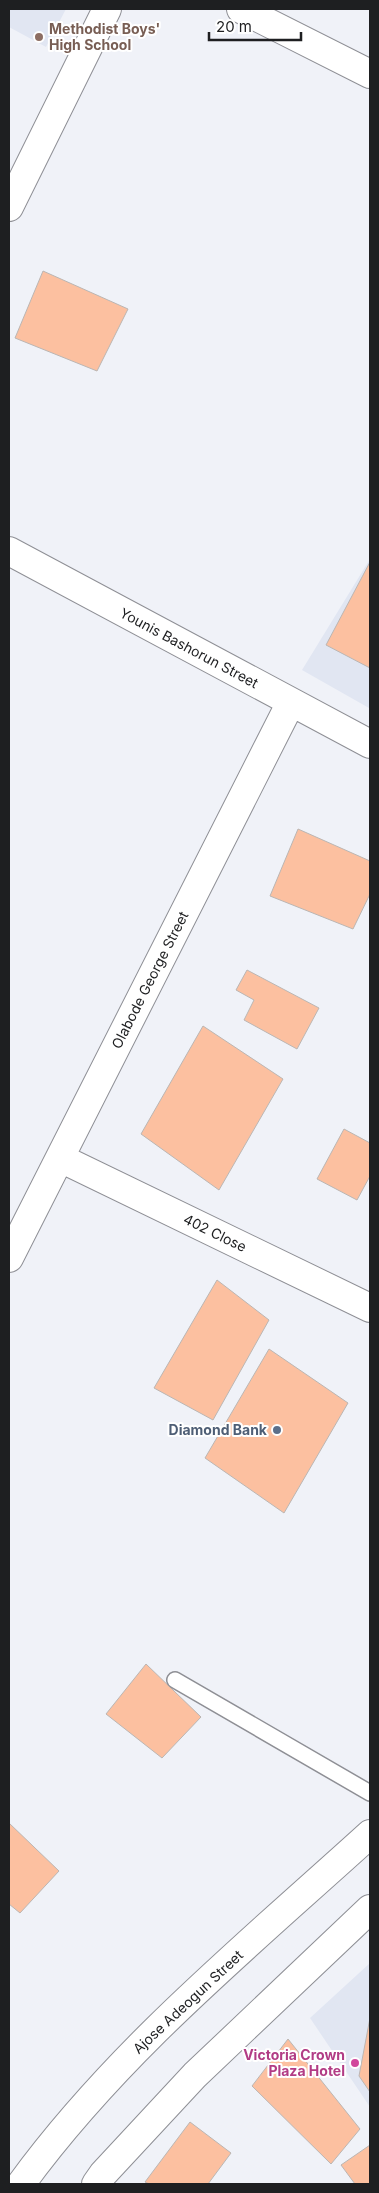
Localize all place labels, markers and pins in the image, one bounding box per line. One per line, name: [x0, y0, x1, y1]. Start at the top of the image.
place label: Methodist Boys' High School: [49, 20, 160, 53]
marker: Methodist Boys' High School: [33, 31, 45, 43]
place label: Diamond Bank: [169, 1421, 268, 1438]
marker: Diamond Bank: [271, 1424, 283, 1436]
place label: Victoria Crown Plaza Hotel: [243, 2046, 345, 2079]
marker: Victoria Crown Plaza Hotel: [349, 2057, 361, 2069]

